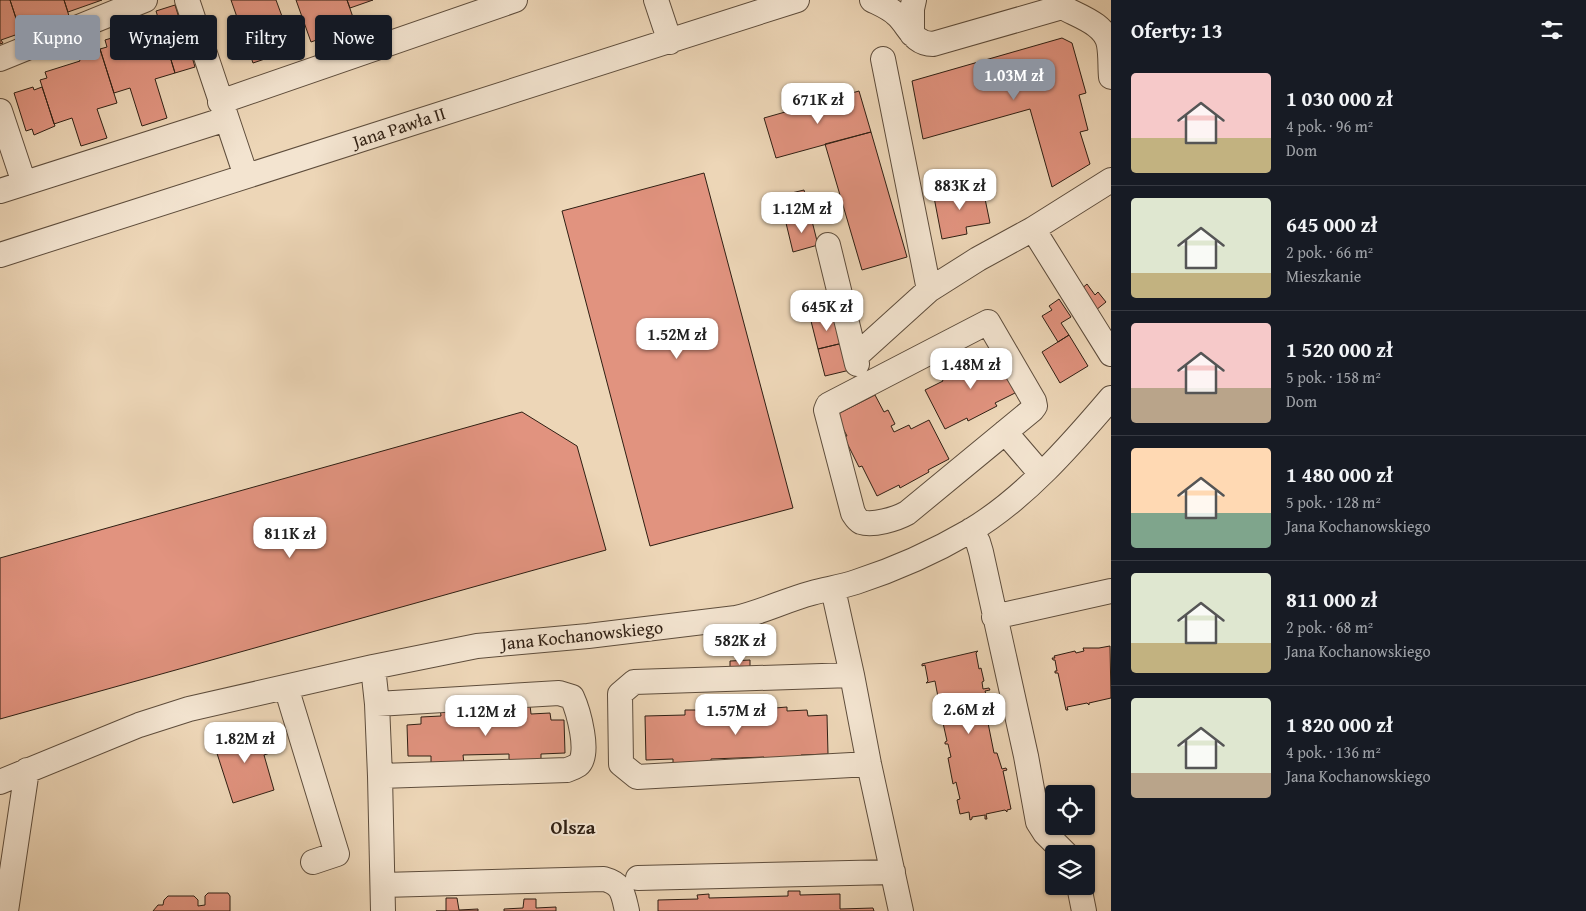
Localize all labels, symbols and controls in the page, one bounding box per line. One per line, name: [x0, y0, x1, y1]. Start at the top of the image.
chip: Kupno: [15, 15, 100, 60]
chip: Wynajem: [110, 15, 217, 60]
chip: Filtry: [227, 15, 305, 60]
chip: Nowe: [315, 15, 392, 60]
text: Oferty: 13: [1131, 15, 1223, 46]
icon: filters: [1538, 16, 1566, 44]
pin: 1.03M zł: [962, 58, 1066, 101]
text: 1.03M zł: [984, 63, 1044, 87]
pin: 671K zł: [772, 82, 864, 125]
text: 1 030 000 zł: [1286, 83, 1393, 114]
text: 671K zł: [792, 87, 844, 111]
icon: home: [1171, 93, 1231, 153]
street label: Jana Pawła II: [347, 99, 449, 155]
text: 4 pok. · 96 m²: [1286, 114, 1373, 138]
text: Dom: [1286, 138, 1317, 162]
pin: 883K zł: [914, 168, 1006, 211]
text: 883K zł: [934, 173, 986, 197]
pin: 1.12M zł: [750, 192, 854, 234]
text: 1.12M zł: [772, 196, 832, 220]
text: 645 000 zł: [1286, 209, 1377, 240]
icon: home: [1171, 218, 1231, 278]
text: 2 pok. · 66 m²: [1286, 240, 1373, 264]
text: Mieszkanie: [1286, 264, 1361, 288]
pin: 645K zł: [781, 290, 873, 332]
text: 645K zł: [801, 294, 853, 318]
pin: 1.52M zł: [625, 318, 729, 360]
text: 1.52M zł: [647, 322, 707, 346]
text: 1 520 000 zł: [1286, 334, 1393, 365]
icon: home: [1171, 343, 1231, 403]
pin: 1.48M zł: [919, 348, 1023, 390]
text: 1.48M zł: [941, 352, 1001, 376]
text: 5 pok. · 158 m²: [1286, 365, 1381, 389]
text: Dom: [1286, 389, 1317, 413]
text: 1 480 000 zł: [1286, 459, 1393, 490]
icon: home: [1171, 468, 1231, 528]
text: 5 pok. · 128 m²: [1286, 490, 1381, 514]
text: Jana Kochanowskiego: [1286, 514, 1431, 538]
pin: 811K zł: [244, 516, 336, 559]
text: 811K zł: [264, 521, 316, 545]
text: 811 000 zł: [1286, 584, 1377, 615]
icon: home: [1171, 593, 1231, 653]
street label: Jana Kochanowskiego: [498, 613, 664, 657]
text: 2 pok. · 68 m²: [1286, 615, 1373, 639]
pin: 582K zł: [694, 624, 786, 666]
text: 582K zł: [714, 628, 766, 652]
text: Jana Kochanowskiego: [1286, 639, 1431, 663]
pin: 2.6M zł: [923, 692, 1015, 735]
pin: 1.12M zł: [434, 694, 538, 737]
pin: 1.57M zł: [684, 694, 788, 736]
text: 2.6M zł: [943, 697, 995, 721]
text: 1.57M zł: [706, 698, 766, 722]
text: 1.12M zł: [456, 699, 516, 723]
text: 1 820 000 zł: [1286, 709, 1393, 740]
icon: home: [1171, 718, 1231, 778]
pin: 1.82M zł: [193, 722, 297, 764]
text: 1.82M zł: [215, 726, 275, 750]
text: 4 pok. · 136 m²: [1286, 740, 1381, 764]
text: Jana Kochanowskiego: [1286, 764, 1431, 788]
map controls: [1045, 785, 1095, 895]
button: locate: [1045, 785, 1095, 835]
district label: Olsza: [551, 813, 596, 841]
button: layers: [1045, 845, 1095, 895]

